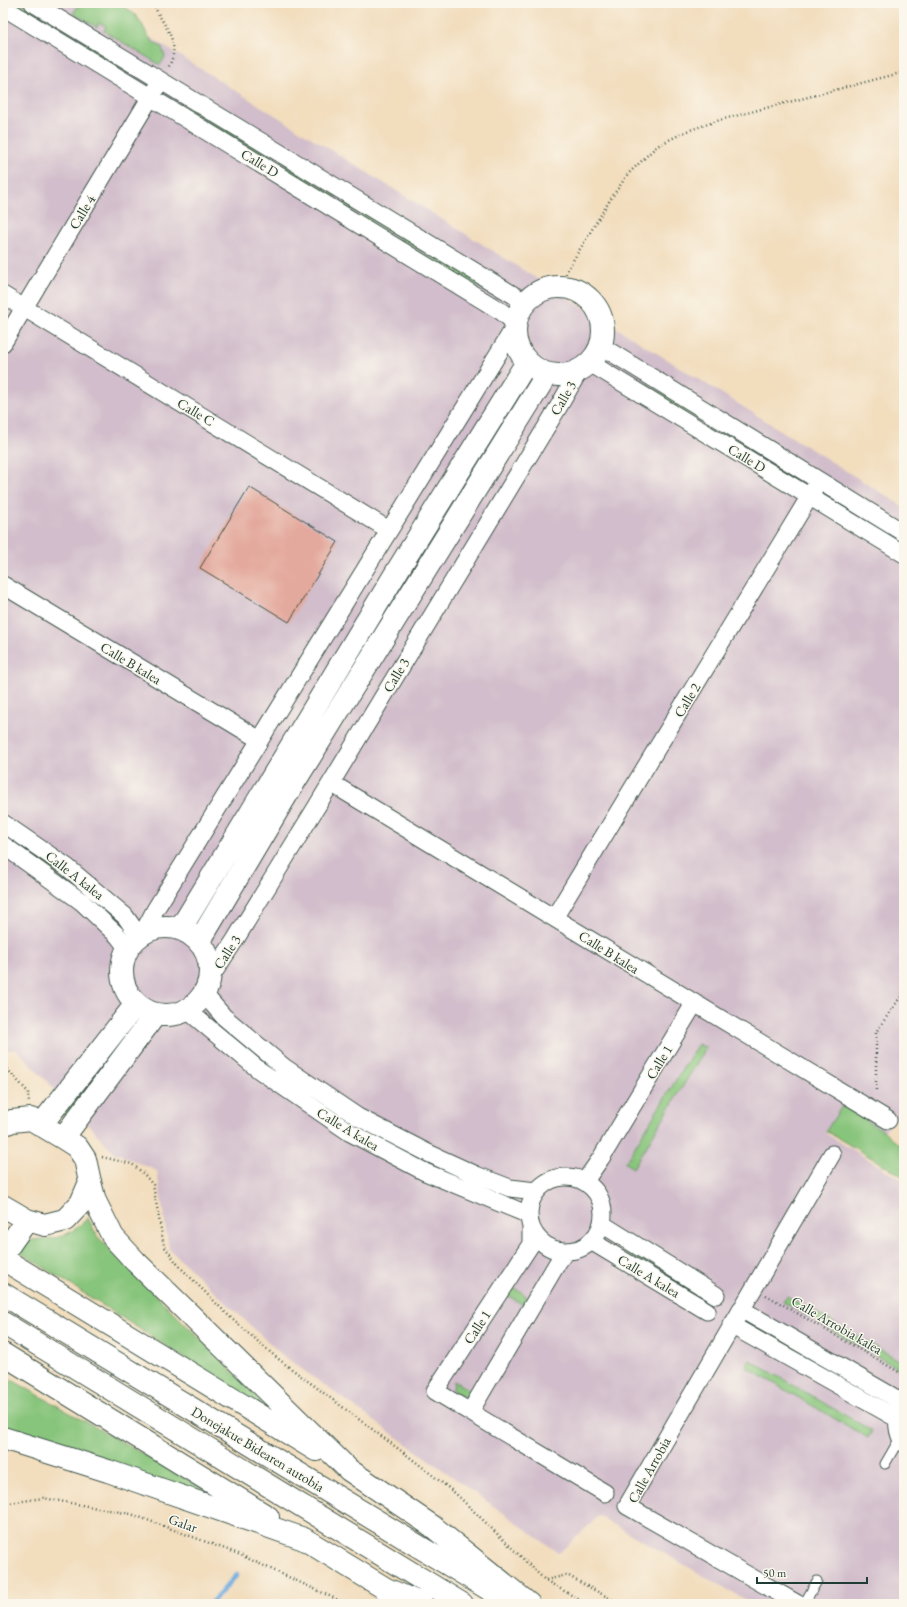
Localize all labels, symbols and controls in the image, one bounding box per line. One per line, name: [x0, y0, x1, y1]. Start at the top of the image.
street label: Calle D: [238, 145, 283, 182]
street label: Calle 4: [65, 191, 99, 233]
street label: Calle 3: [546, 377, 580, 419]
street label: Calle C: [174, 394, 218, 430]
street label: Calle D: [725, 440, 770, 477]
street label: Calle B kalea: [97, 638, 165, 688]
street label: Calle 3: [379, 654, 413, 696]
street label: Calle 2: [670, 679, 704, 721]
street label: Calle A kalea: [42, 846, 108, 904]
street label: Calle B kalea: [575, 926, 643, 978]
street label: Calle 3: [209, 931, 245, 973]
street label: Calle 1: [642, 1041, 676, 1083]
street label: Calle A kalea: [314, 1103, 383, 1155]
street label: Calle A kalea: [615, 1250, 684, 1302]
street label: Calle Arrobia kalea: [788, 1292, 886, 1359]
street label: Calle 1: [459, 1306, 495, 1348]
street label: Donejakue Bidearen autobia: [188, 1402, 328, 1496]
street label: Calle Arrobia: [624, 1433, 675, 1506]
street label: Galar: [166, 1510, 200, 1537]
scale bar: [757, 1559, 867, 1585]
text: 50 m: [763, 1565, 787, 1581]

